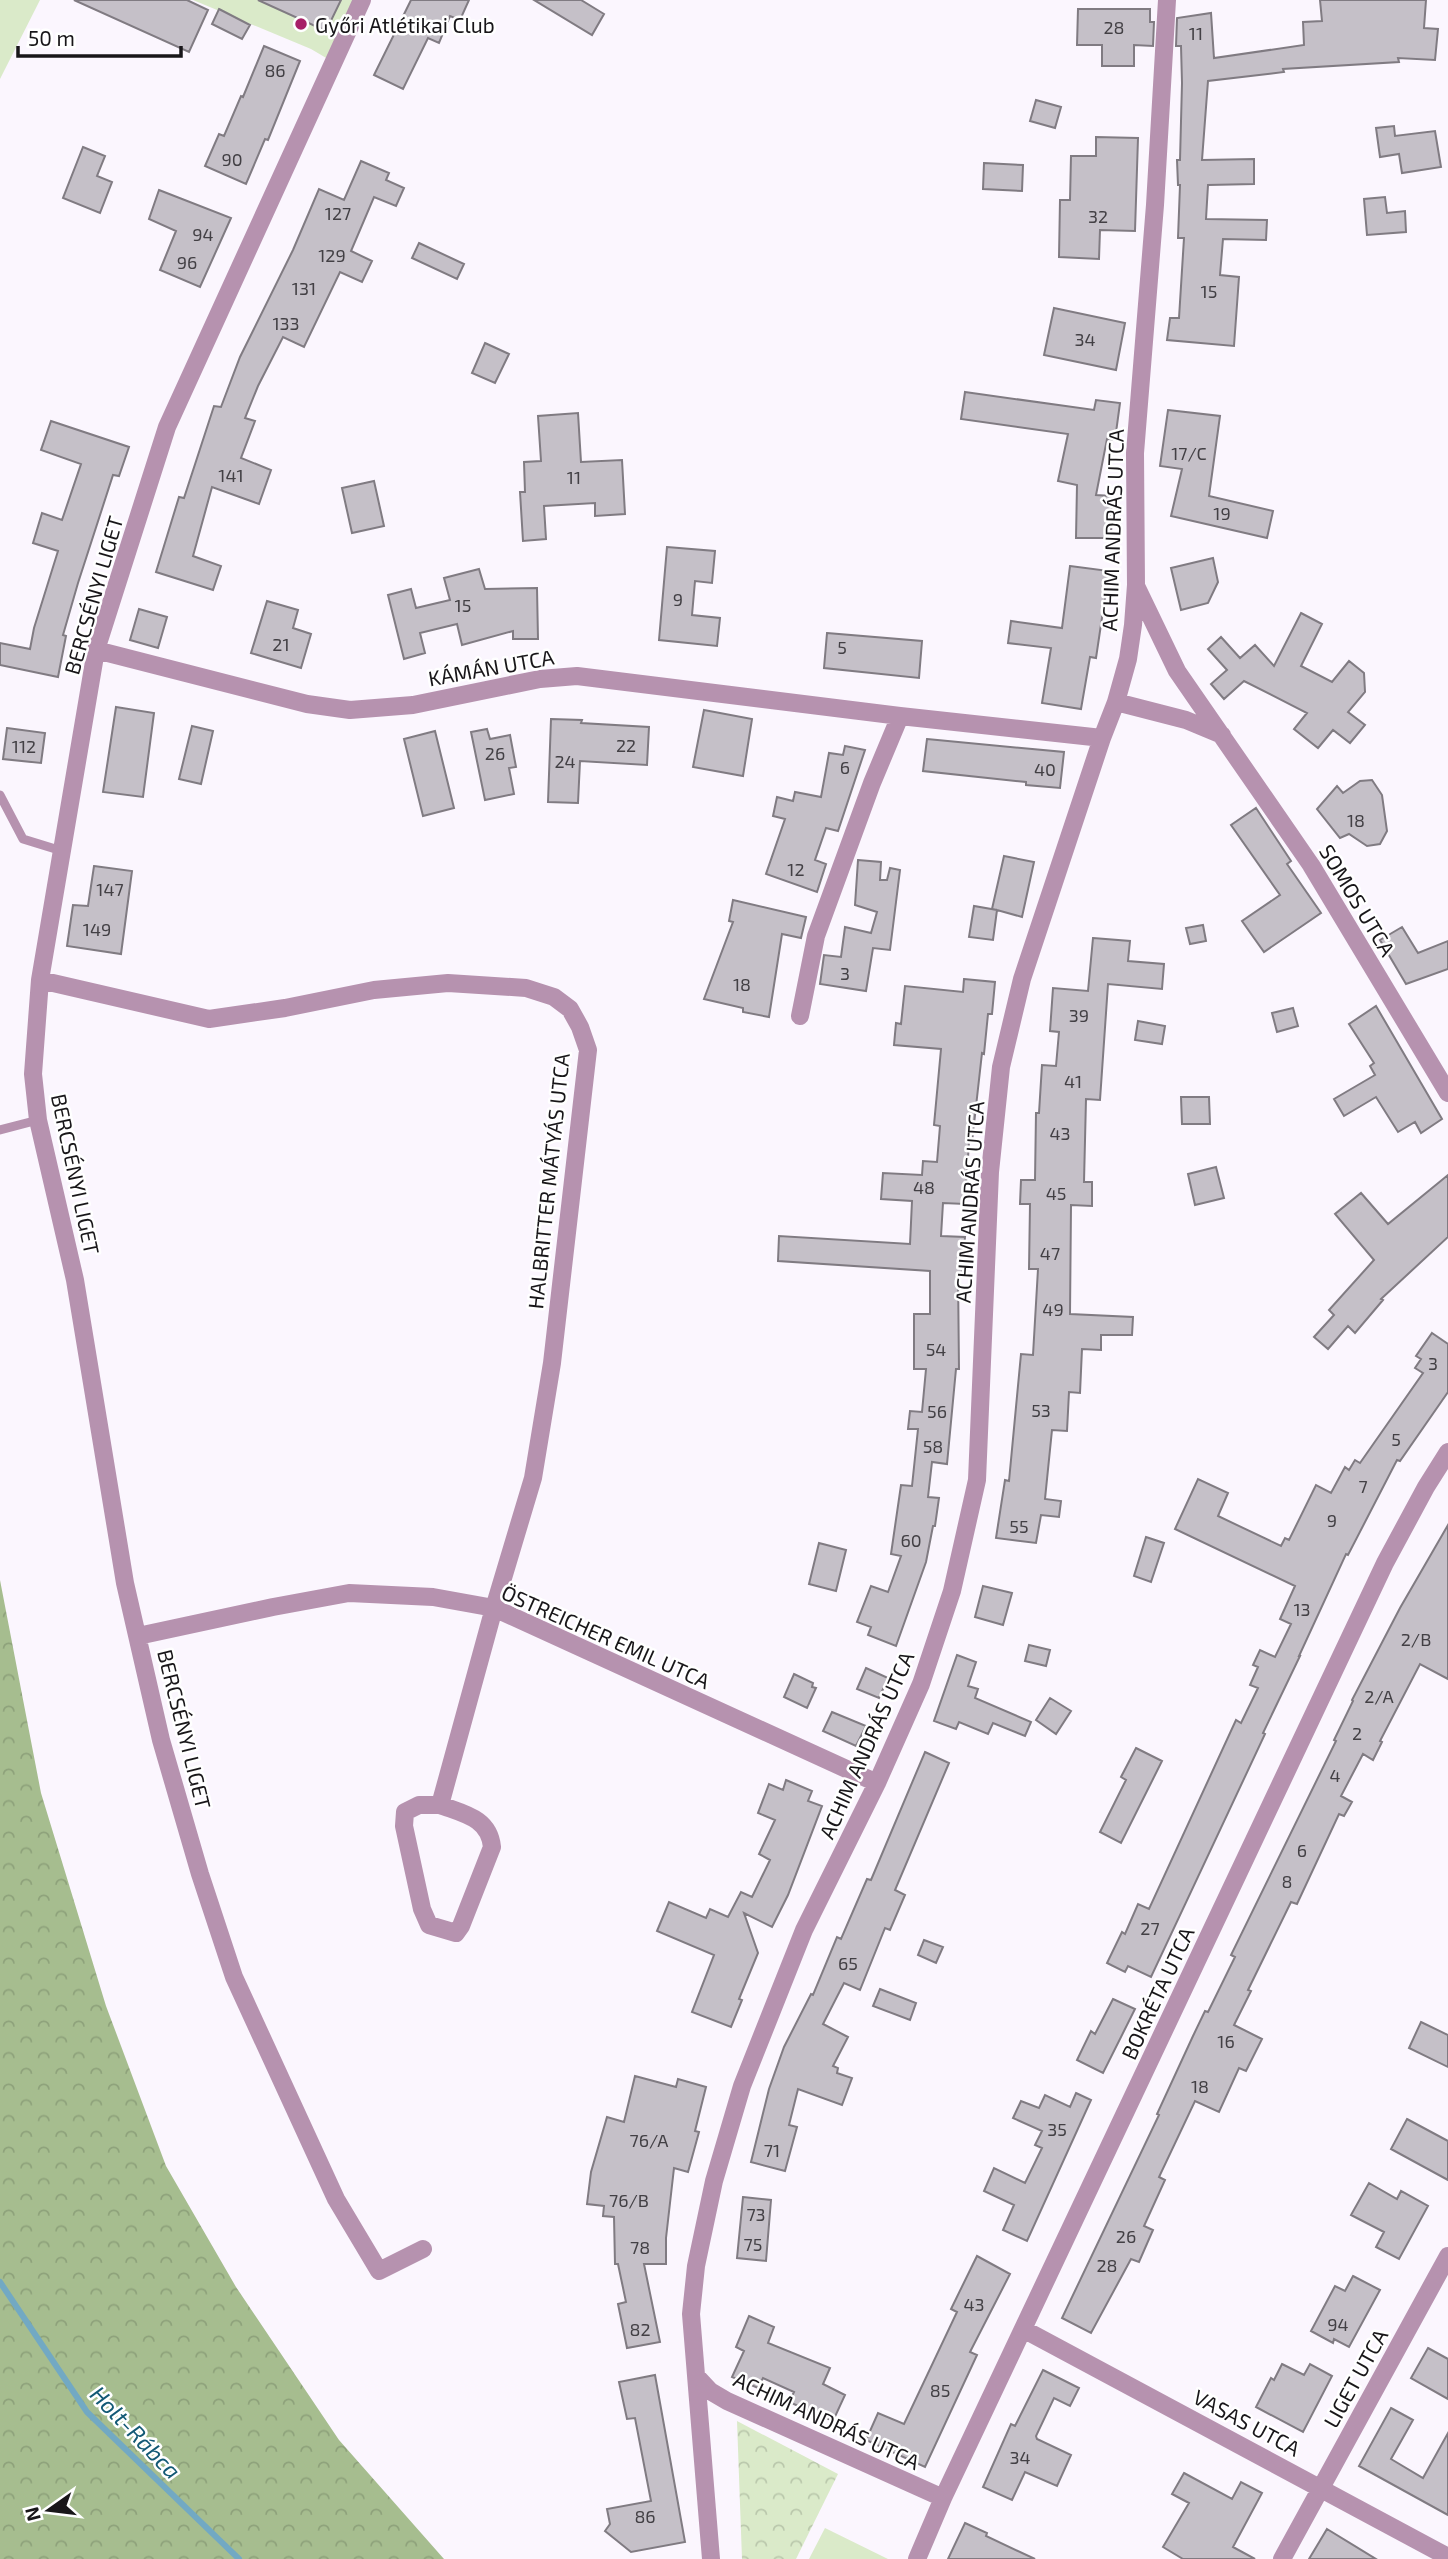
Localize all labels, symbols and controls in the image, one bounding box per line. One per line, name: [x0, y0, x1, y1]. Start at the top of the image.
place label: Győri Atlétikai Club: [315, 12, 495, 37]
scale bar: [18, 14, 180, 58]
marker: Győri Atlétikai Club: [293, 16, 309, 32]
house number: 28: [1103, 16, 1125, 38]
house number: 11: [1189, 22, 1203, 44]
text: 50 m: [28, 25, 75, 50]
house number: 86: [264, 59, 286, 81]
house number: 90: [221, 148, 243, 170]
house number: 127: [325, 202, 351, 224]
house number: 32: [1088, 205, 1108, 227]
house number: 94: [192, 223, 214, 245]
house number: 129: [318, 244, 346, 266]
house number: 96: [177, 251, 197, 273]
house number: 131: [292, 277, 316, 299]
house number: 15: [1201, 280, 1217, 302]
house number: 133: [272, 312, 300, 334]
house number: 34: [1074, 328, 1096, 350]
street label: ACHIM ANDRÁS UTCA: [1096, 428, 1128, 632]
house number: 17/C: [1171, 442, 1207, 464]
house number: 141: [218, 464, 244, 486]
house number: 11: [567, 466, 581, 488]
house number: 19: [1213, 502, 1231, 524]
street label: BERCSÉNYI LIGET: [58, 513, 128, 677]
house number: 9: [673, 588, 683, 610]
house number: 15: [455, 594, 471, 616]
house number: 21: [272, 633, 290, 655]
house number: 5: [837, 636, 847, 658]
street label: KÁMÁN UTCA: [426, 644, 556, 690]
house number: 22: [616, 734, 636, 756]
house number: 112: [12, 735, 36, 757]
house number: 26: [485, 742, 505, 764]
house number: 24: [554, 750, 576, 772]
house number: 6: [840, 756, 850, 778]
house number: 40: [1034, 758, 1056, 780]
house number: 18: [1347, 809, 1365, 831]
street label: SOMOS UTCA: [1315, 840, 1401, 960]
house number: 12: [787, 858, 805, 880]
house number: 147: [96, 878, 124, 900]
house number: 149: [83, 918, 111, 940]
house number: 3: [840, 962, 850, 984]
house number: 18: [733, 973, 751, 995]
house number: 39: [1069, 1004, 1089, 1026]
street label: HALBRITTER MÁTYÁS UTCA: [522, 1052, 574, 1310]
house number: 41: [1064, 1070, 1082, 1092]
street label: BERCSÉNYI LIGET: [47, 1091, 105, 1257]
street label: ACHIM ANDRÁS UTCA: [949, 1100, 989, 1304]
house number: 43: [1049, 1122, 1071, 1144]
house number: 48: [913, 1176, 935, 1198]
house number: 45: [1046, 1182, 1066, 1204]
house number: 47: [1040, 1242, 1060, 1264]
house number: 49: [1042, 1298, 1064, 1320]
house number: 54: [926, 1338, 946, 1360]
house number: 3: [1428, 1352, 1438, 1374]
house number: 53: [1031, 1399, 1051, 1421]
house number: 56: [927, 1400, 947, 1422]
house number: 5: [1391, 1428, 1401, 1450]
house number: 58: [923, 1435, 943, 1457]
house number: 7: [1358, 1475, 1368, 1497]
house number: 9: [1327, 1509, 1337, 1531]
house number: 55: [1009, 1515, 1029, 1537]
house number: 60: [900, 1529, 922, 1551]
street label: ÖSTREICHER EMIL UTCA: [498, 1579, 714, 1693]
house number: 13: [1293, 1598, 1311, 1620]
house number: 2/B: [1401, 1628, 1431, 1650]
street label: BERCSÉNYI LIGET: [153, 1647, 217, 1811]
street label: ACHIM ANDRÁS UTCA: [813, 1647, 919, 1843]
house number: 2/A: [1364, 1685, 1395, 1707]
house number: 2: [1352, 1722, 1362, 1744]
house number: 4: [1329, 1764, 1341, 1786]
house number: 6: [1297, 1839, 1307, 1861]
house number: 8: [1282, 1870, 1292, 1892]
house number: 27: [1140, 1917, 1160, 1939]
street label: BOKRÉTA UTCA: [1115, 1923, 1199, 2063]
house number: 65: [838, 1952, 858, 1974]
house number: 16: [1217, 2030, 1235, 2052]
house number: 18: [1191, 2075, 1209, 2097]
house number: 35: [1047, 2118, 1067, 2140]
house number: 76/A: [629, 2129, 669, 2151]
house number: 71: [764, 2139, 780, 2161]
house number: 76/B: [609, 2189, 649, 2211]
house number: 73: [746, 2203, 766, 2225]
house number: 26: [1116, 2225, 1136, 2247]
house number: 75: [744, 2233, 762, 2255]
house number: 78: [630, 2236, 650, 2258]
house number: 28: [1096, 2254, 1118, 2276]
house number: 43: [963, 2293, 985, 2315]
house number: 94: [1327, 2313, 1349, 2335]
house number: 82: [629, 2318, 651, 2340]
street label: LIGET UTCA: [1318, 2324, 1392, 2432]
street label: ACHIM ANDRÁS UTCA: [730, 2366, 924, 2474]
house number: 85: [930, 2379, 950, 2401]
water label: Holt-Rábca: [85, 2380, 187, 2484]
street label: VASAS UTCA: [1189, 2383, 1305, 2461]
house number: 34: [1009, 2446, 1031, 2468]
north arrow: [14, 2475, 84, 2545]
text: N: [19, 2505, 45, 2524]
house number: 86: [634, 2505, 656, 2527]

